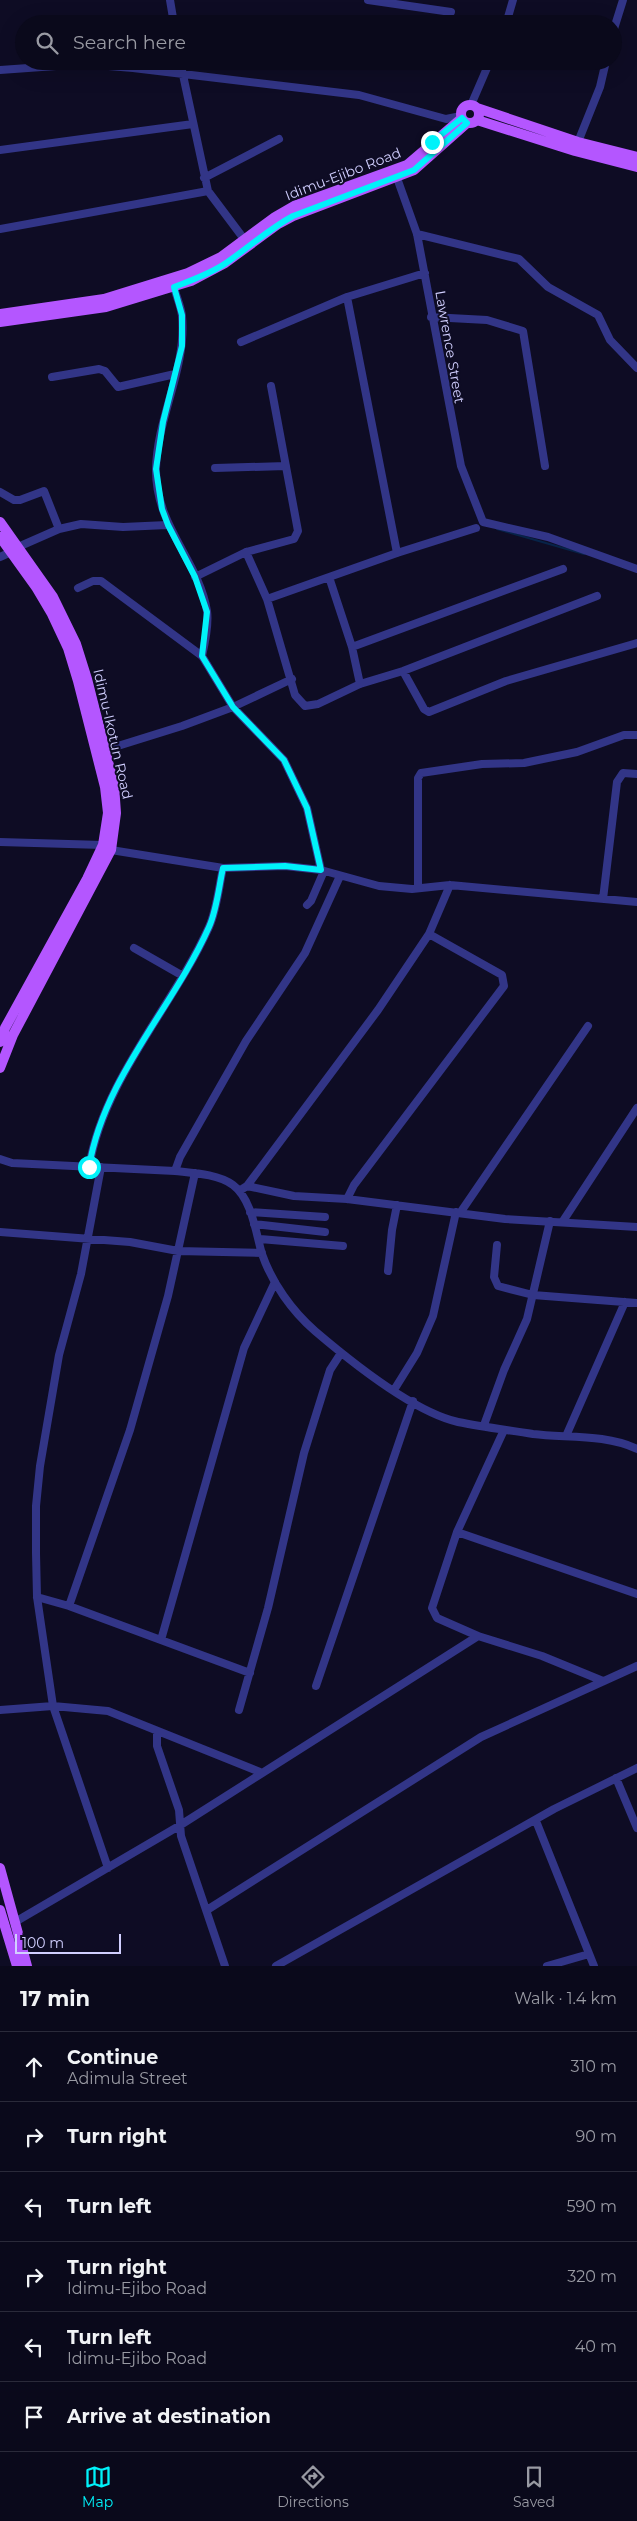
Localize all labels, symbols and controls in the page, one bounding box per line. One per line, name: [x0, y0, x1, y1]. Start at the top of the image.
search box: [15, 15, 622, 70]
icon: search: [33, 29, 61, 57]
text: Search here: [73, 31, 186, 54]
route end: [421, 131, 444, 154]
street label: Idimu-Ejibo Road: [283, 144, 403, 204]
street label: Lawrence Street: [431, 289, 469, 405]
street label: Idimu-Ikotun Road: [89, 667, 137, 801]
route start: [78, 1156, 101, 1179]
scale bar: [15, 1931, 121, 1954]
text: 100 m: [22, 1934, 64, 1952]
text: 17 min: [20, 1986, 90, 2011]
text: Walk · 1.4 km: [514, 1989, 617, 2008]
text: Continue: [67, 2046, 158, 2069]
icon: ahead: [20, 2053, 48, 2081]
text: 310 m: [570, 2057, 617, 2076]
text: Adimula Street: [67, 2069, 188, 2088]
icon: right: [20, 2123, 48, 2151]
text: Turn right: [67, 2125, 167, 2148]
text: 90 m: [575, 2127, 617, 2146]
icon: left: [20, 2193, 48, 2221]
text: Turn left: [67, 2195, 152, 2218]
text: 590 m: [566, 2197, 617, 2216]
text: Turn right: [67, 2256, 167, 2279]
icon: right: [20, 2263, 48, 2291]
text: 320 m: [567, 2267, 617, 2286]
text: Idimu-Ejibo Road: [67, 2279, 207, 2298]
text: Turn left: [67, 2326, 152, 2349]
icon: left: [20, 2333, 48, 2361]
text: 40 m: [575, 2337, 617, 2356]
text: Idimu-Ejibo Road: [67, 2349, 207, 2368]
icon: arrive: [20, 2403, 48, 2431]
text: Arrive at destination: [67, 2405, 271, 2428]
tab: Map: [82, 2463, 113, 2511]
tab: Directions: [277, 2463, 349, 2511]
tab: Saved: [513, 2463, 555, 2511]

